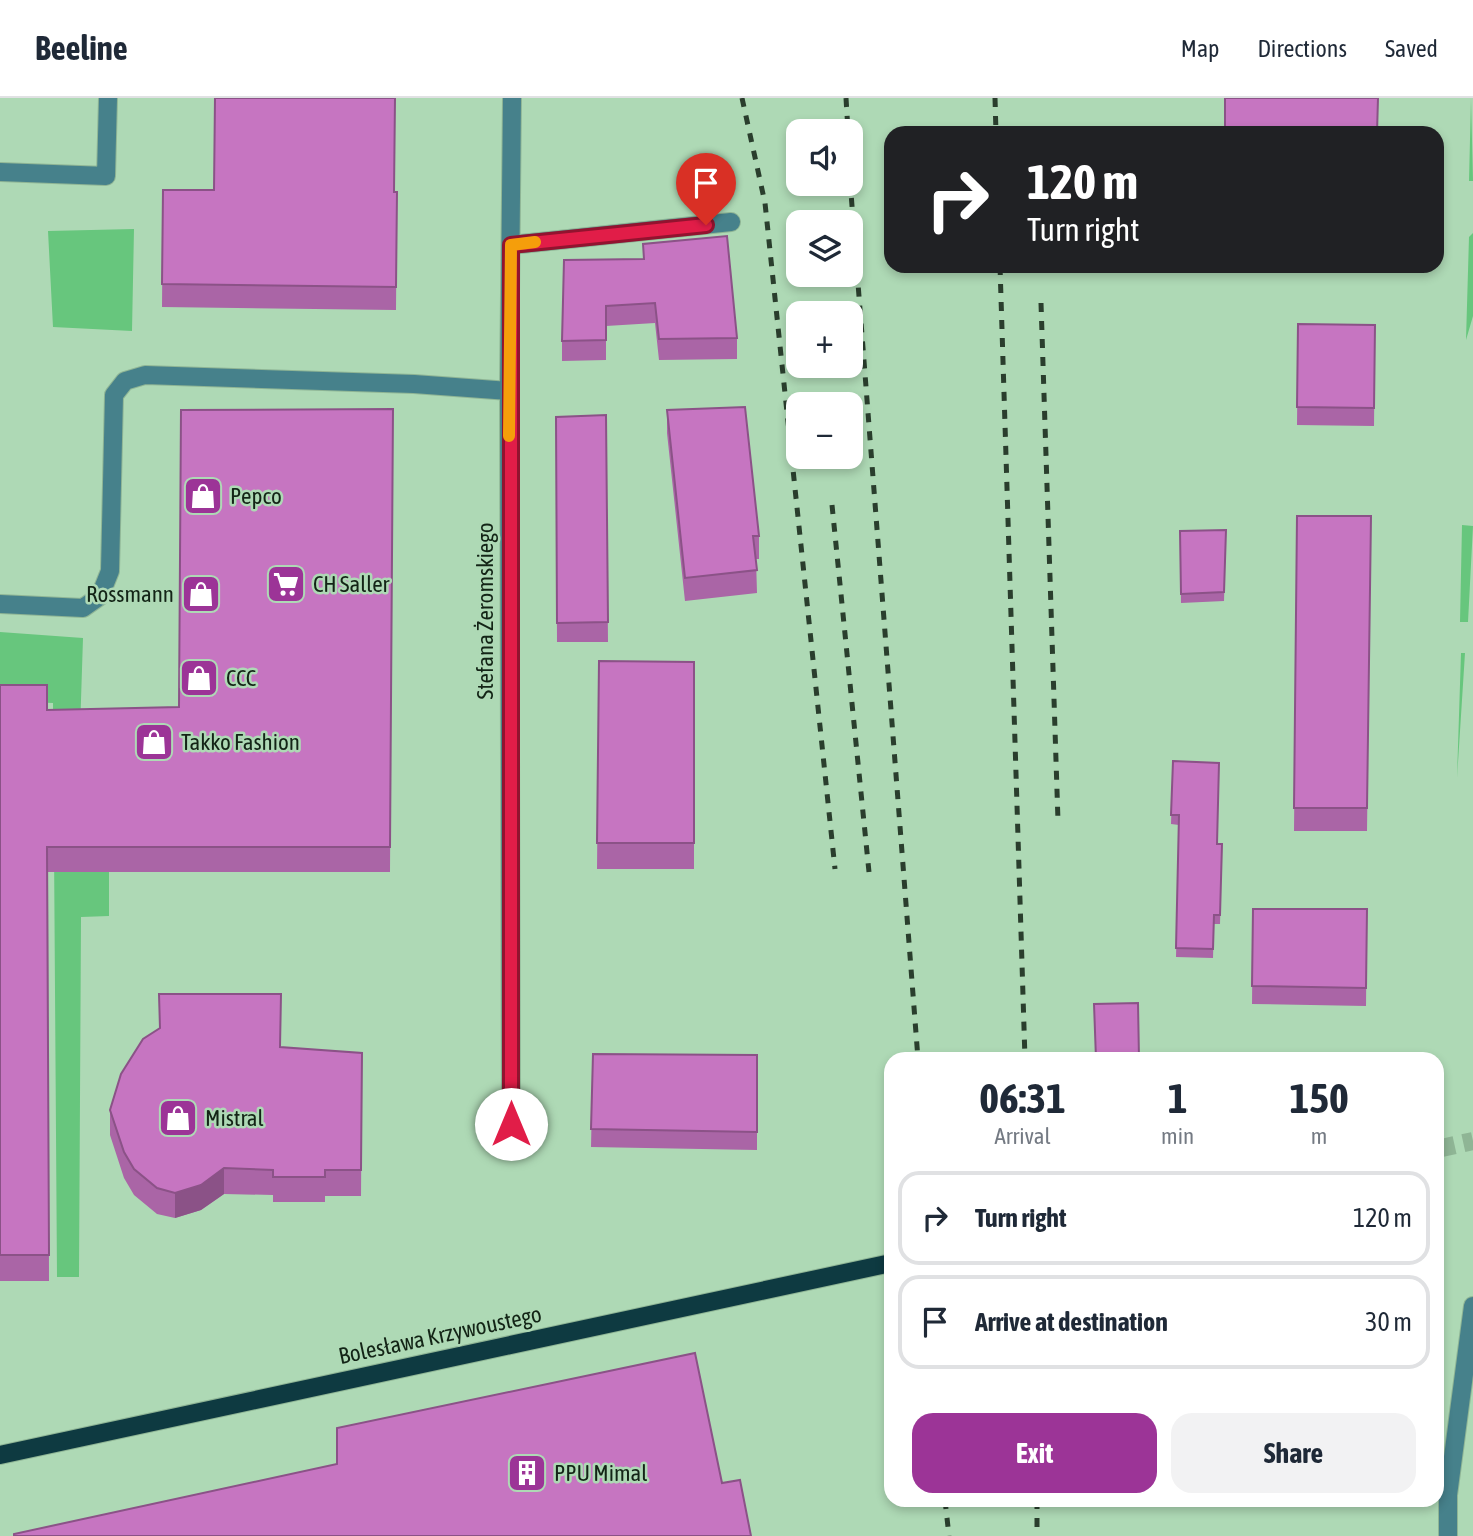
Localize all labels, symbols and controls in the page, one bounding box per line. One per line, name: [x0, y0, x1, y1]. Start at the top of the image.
text: Beeline: [35, 29, 128, 67]
text: Map: [1181, 35, 1219, 62]
text: Directions: [1257, 35, 1347, 62]
text: Saved: [1385, 35, 1438, 62]
map controls: [786, 119, 863, 469]
button: sound: [786, 119, 863, 196]
pin: [676, 153, 736, 225]
text: 120 m: [1027, 153, 1138, 209]
icon: right: [912, 154, 1003, 245]
icon: arrive: [687, 164, 725, 202]
button: layers: [786, 210, 863, 287]
text: Turn right: [1027, 211, 1140, 248]
button: +: [786, 301, 863, 378]
button: −: [786, 392, 863, 469]
shop icon: Pepco: [182, 475, 224, 517]
place label: Pepco: [230, 483, 282, 509]
street label: Stefana Żeromskiego: [472, 522, 498, 700]
supermarket icon: CH Saller: [265, 563, 307, 605]
place label: CH Saller: [313, 571, 391, 597]
shop icon: Rossmann: [180, 573, 222, 615]
place label: Rossmann: [86, 581, 174, 607]
shop icon: CCC: [178, 657, 220, 699]
place label: CCC: [226, 665, 256, 691]
shop icon: Takko Fashion: [133, 721, 175, 763]
place label: Takko Fashion: [181, 729, 300, 755]
text: 06:31: [979, 1074, 1066, 1122]
text: 1: [1168, 1074, 1187, 1122]
text: 150: [1289, 1074, 1349, 1122]
position arrow: [474, 1087, 548, 1161]
shop icon: Mistral: [157, 1097, 199, 1139]
place label: Mistral: [205, 1105, 264, 1131]
text: Arrival: [994, 1123, 1051, 1149]
text: min: [1161, 1123, 1194, 1149]
text: m: [1311, 1123, 1327, 1149]
icon: right: [916, 1199, 954, 1237]
text: Turn right: [975, 1203, 1066, 1233]
text: 120 m: [1353, 1203, 1412, 1233]
street label: Bolesława Krzywoustego: [336, 1301, 544, 1369]
icon: arrive: [916, 1303, 954, 1341]
text: Arrive at destination: [975, 1307, 1168, 1337]
text: 30 m: [1365, 1307, 1412, 1337]
button: Exit: [912, 1413, 1157, 1493]
button: Share: [1171, 1413, 1416, 1493]
building icon: PPU Mimal: [506, 1452, 548, 1494]
place label: PPU Mimal: [554, 1460, 647, 1486]

